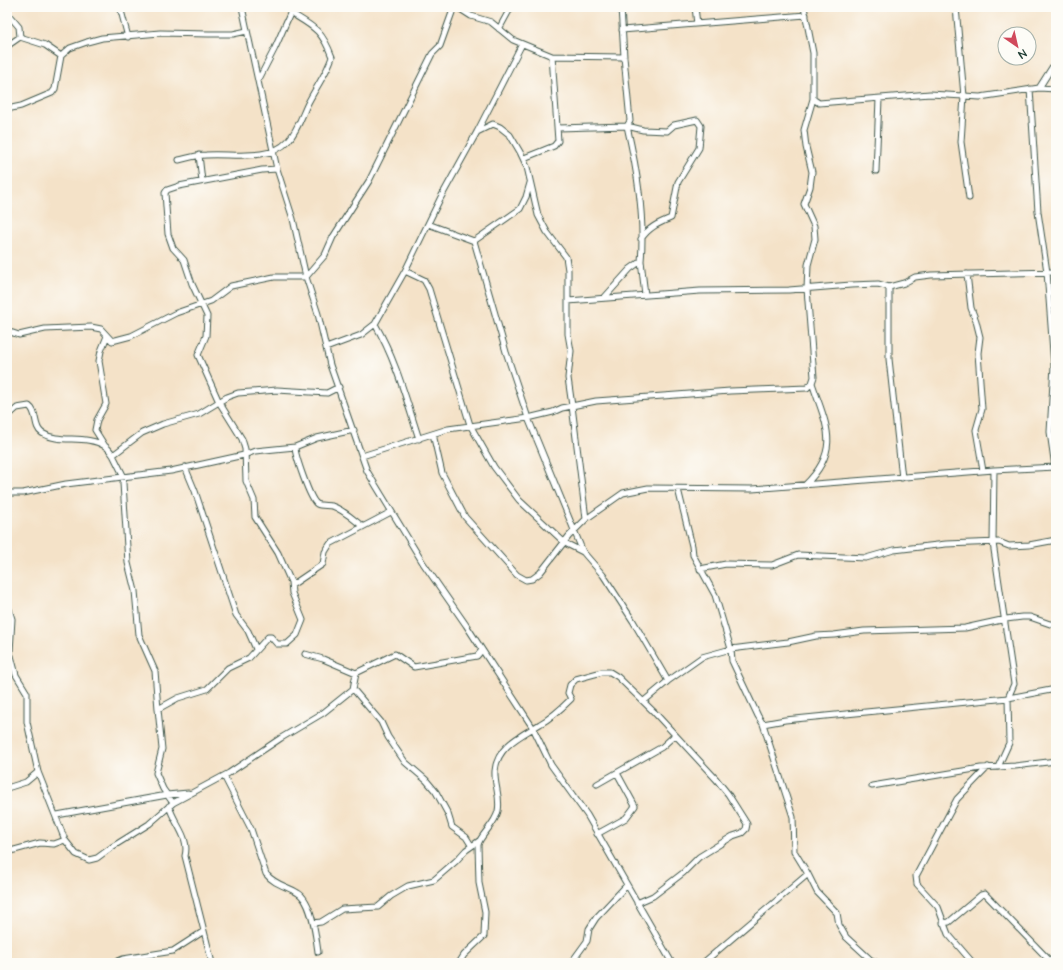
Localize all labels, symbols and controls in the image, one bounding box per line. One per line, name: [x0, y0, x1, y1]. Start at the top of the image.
north arrow: [997, 26, 1037, 66]
text: N: [1015, 46, 1029, 62]

